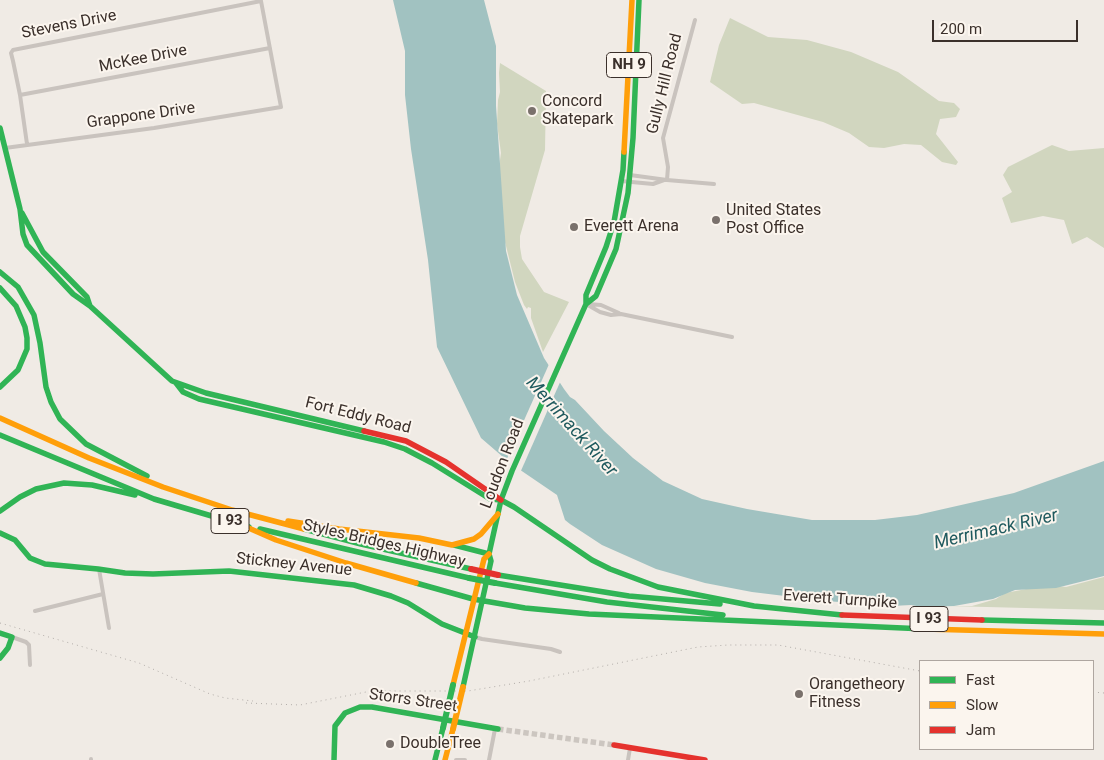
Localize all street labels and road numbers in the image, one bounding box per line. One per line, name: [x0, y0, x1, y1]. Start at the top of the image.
street label: Stevens Drive: [20, 6, 118, 44]
street label: Gully Hill Road: [643, 32, 687, 136]
street label: McKee Drive: [97, 41, 189, 77]
road number: NH 9: [606, 52, 652, 78]
street label: Grappone Drive: [86, 99, 196, 133]
street label: Fort Eddy Road: [303, 394, 413, 438]
street label: Loudon Road: [477, 417, 529, 511]
road number: I 93: [211, 508, 249, 534]
street label: Styles Bridges Highway: [301, 516, 467, 572]
street label: Stickney Avenue: [235, 549, 353, 581]
street label: Everett Turnpike: [782, 586, 898, 614]
road number: I 93: [910, 606, 948, 632]
street label: Storrs Street: [368, 685, 458, 717]

